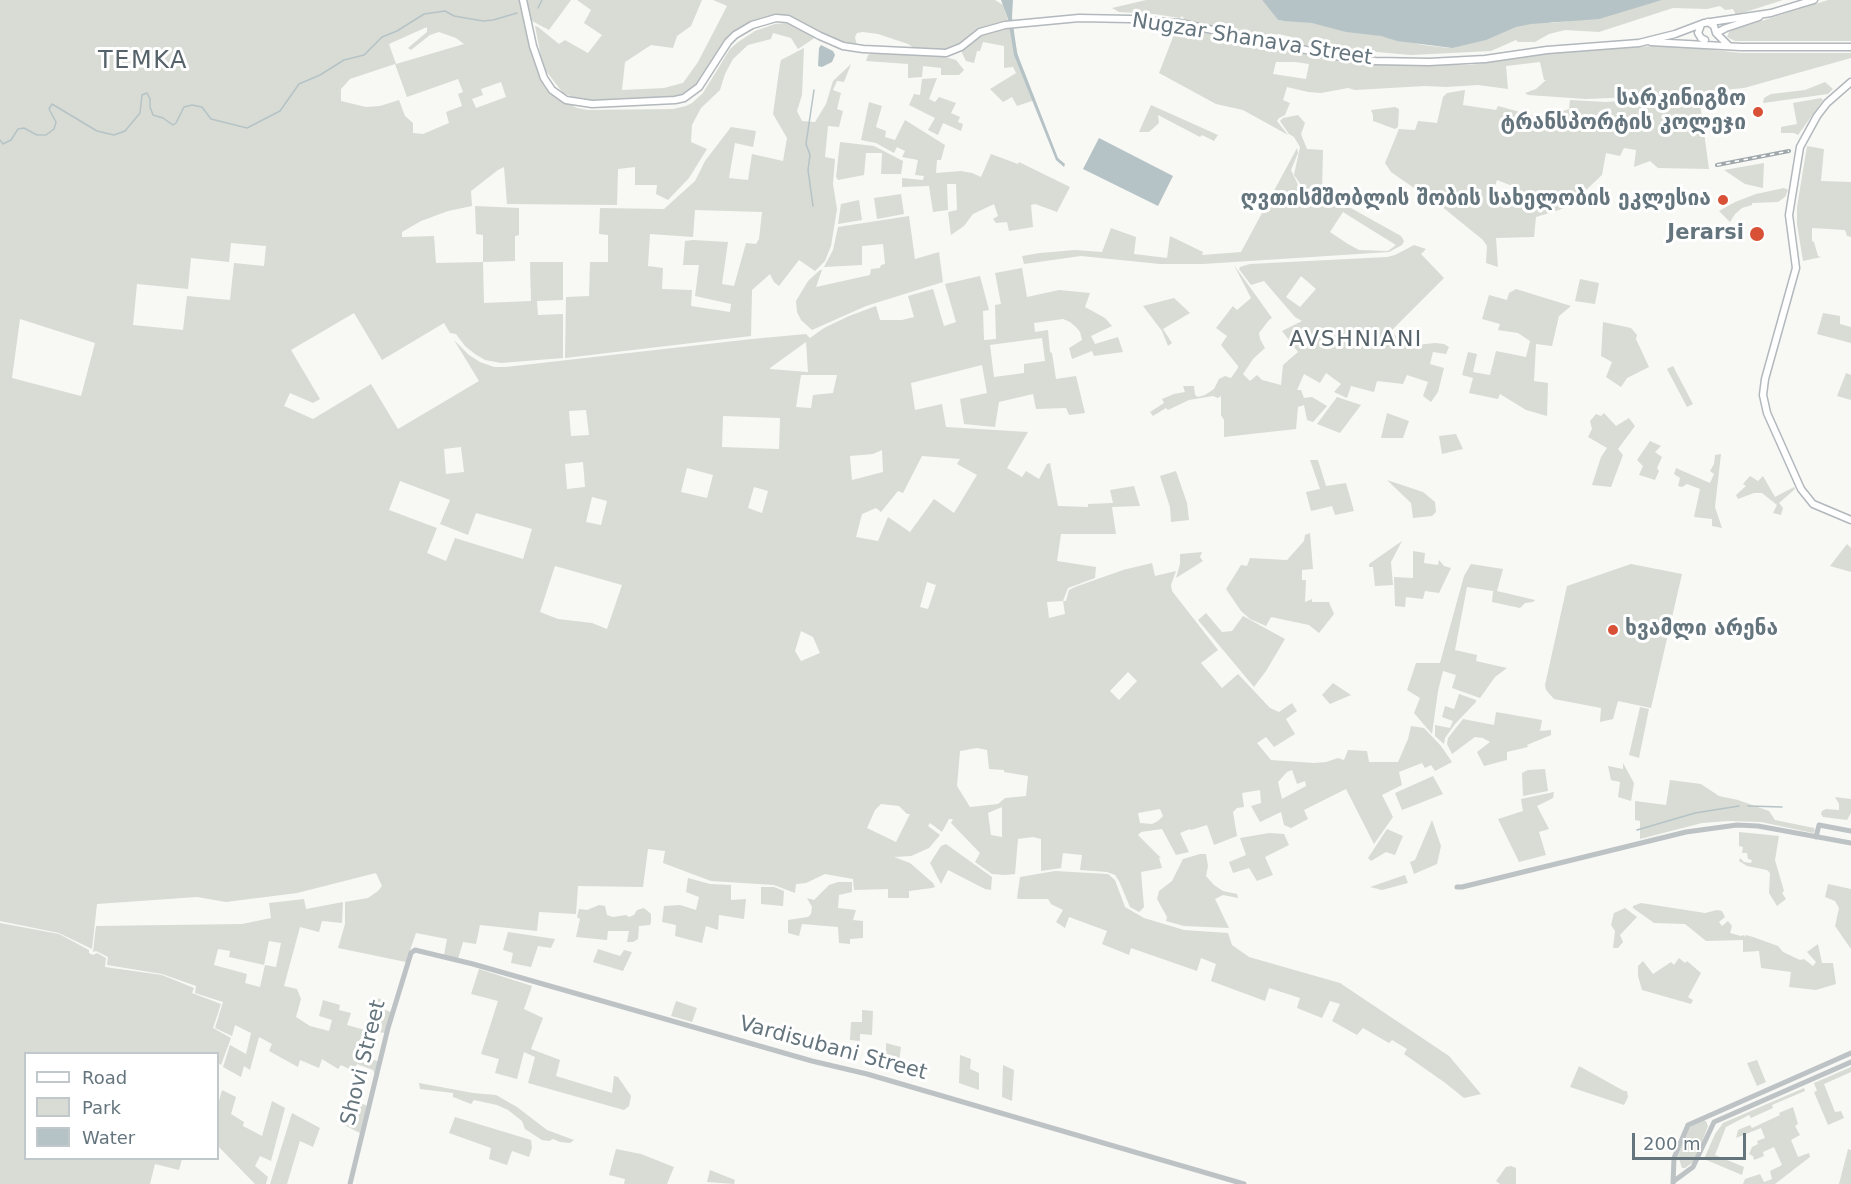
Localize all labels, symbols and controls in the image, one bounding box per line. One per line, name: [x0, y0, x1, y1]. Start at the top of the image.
street label: Nugzar Shanava Street: [1130, 9, 1374, 71]
district label: TEMKA: [98, 48, 188, 76]
place label: სარკინიგზო ტრანსპორტის კოლეჯი: [1501, 87, 1746, 137]
marker: სარკინიგზო ტრანსპორტის კოლეჯი: [1751, 105, 1765, 119]
place label: ღვთისმშობლის შობის სახელობის ეკლესია: [1241, 187, 1711, 213]
marker: ღვთისმშობლის შობის სახელობის ეკლესია: [1716, 193, 1730, 207]
place label: Jerarsi: [1667, 221, 1744, 247]
marker: Jerarsi: [1748, 225, 1766, 243]
district label: AVSHNIANI: [1289, 327, 1423, 353]
place label: ხვამლი არენა: [1625, 617, 1778, 643]
marker: ხვამლი არენა: [1606, 623, 1620, 637]
street label: Shovi Street: [336, 998, 392, 1128]
street label: Vardisubani Street: [736, 1012, 930, 1086]
legend: [24, 1052, 219, 1160]
text: Road: [82, 1067, 127, 1088]
text: Park: [82, 1097, 121, 1118]
scale bar: [1635, 1121, 1749, 1159]
text: Water: [82, 1127, 135, 1148]
text: 200 m: [1643, 1133, 1701, 1154]

